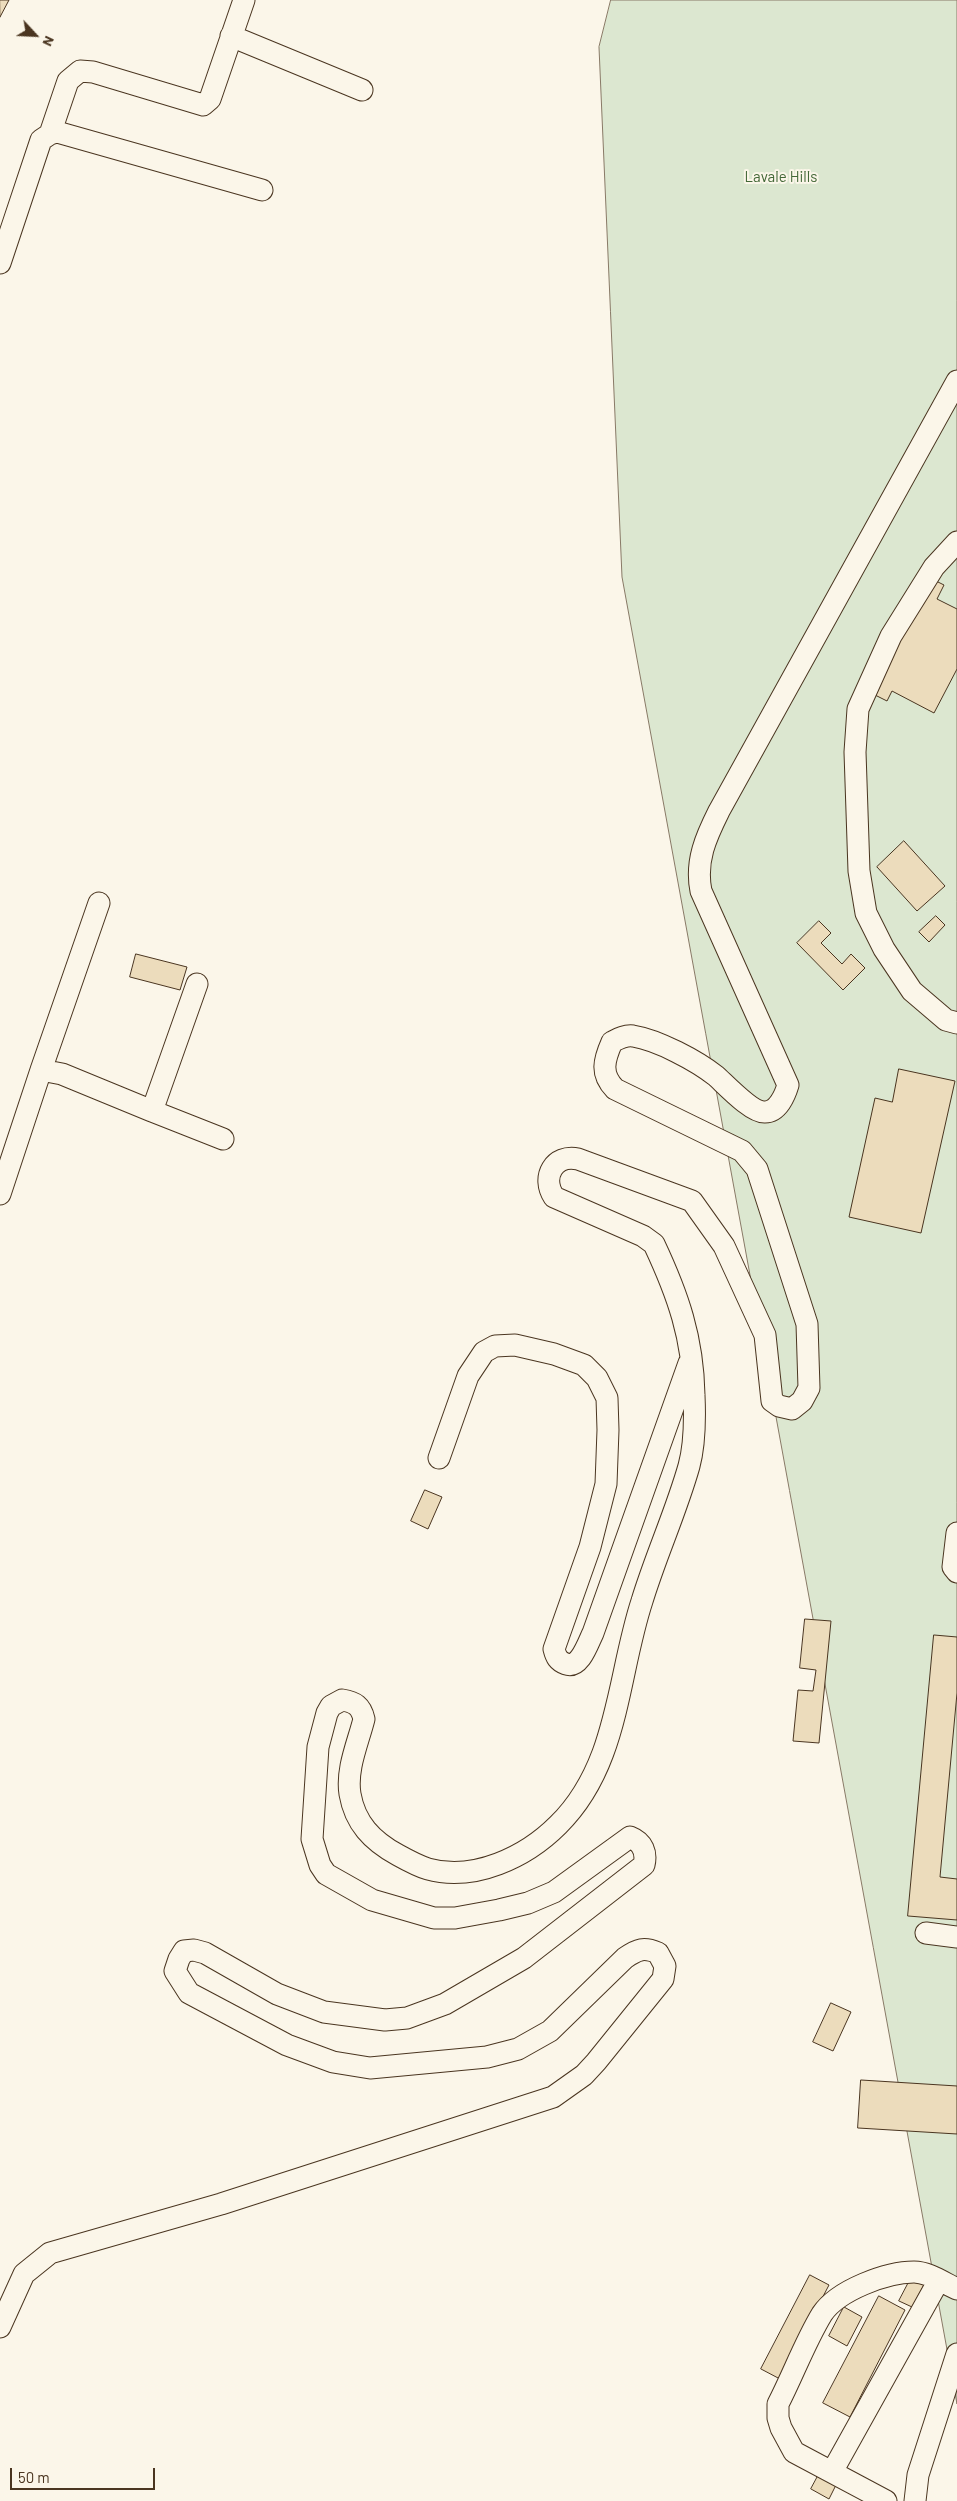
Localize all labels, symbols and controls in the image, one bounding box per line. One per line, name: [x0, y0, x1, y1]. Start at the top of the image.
north arrow: [10, 10, 60, 60]
text: N: [39, 34, 59, 49]
park label: Lavale Hills: [745, 168, 817, 186]
scale bar: [12, 2458, 158, 2490]
text: 50 m: [18, 2468, 50, 2486]

